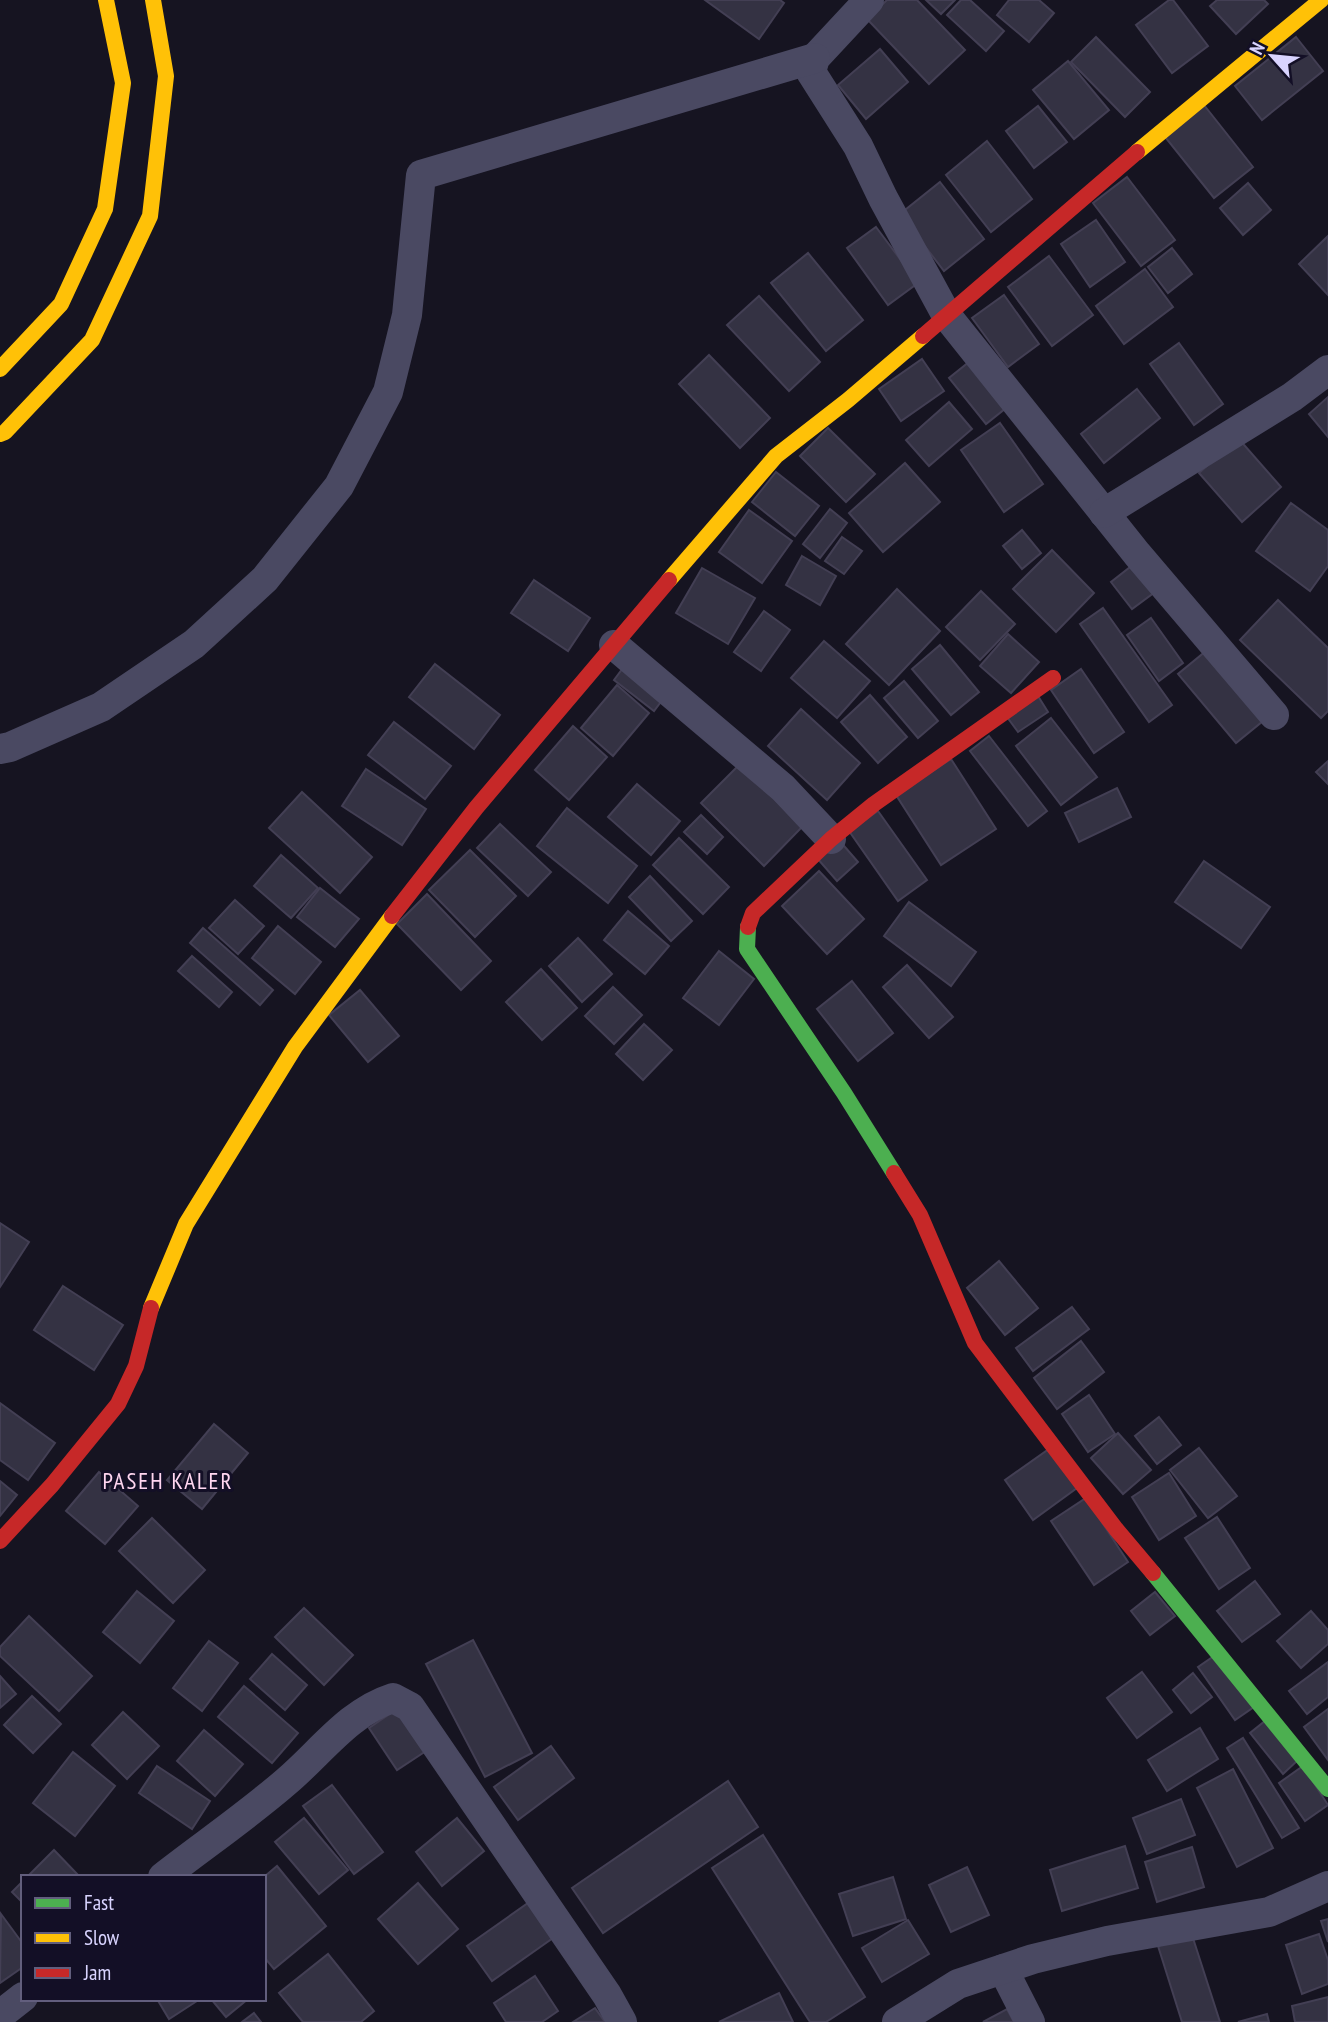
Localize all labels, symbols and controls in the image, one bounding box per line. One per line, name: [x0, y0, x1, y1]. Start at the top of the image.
north arrow: [1237, 21, 1307, 91]
text: N: [1244, 38, 1270, 58]
district label: PASEH KALER: [102, 1466, 234, 1495]
legend: [21, 1875, 266, 2001]
text: Fast: [84, 1889, 114, 1916]
text: Slow: [84, 1924, 120, 1951]
text: Jam: [83, 1959, 111, 1986]

